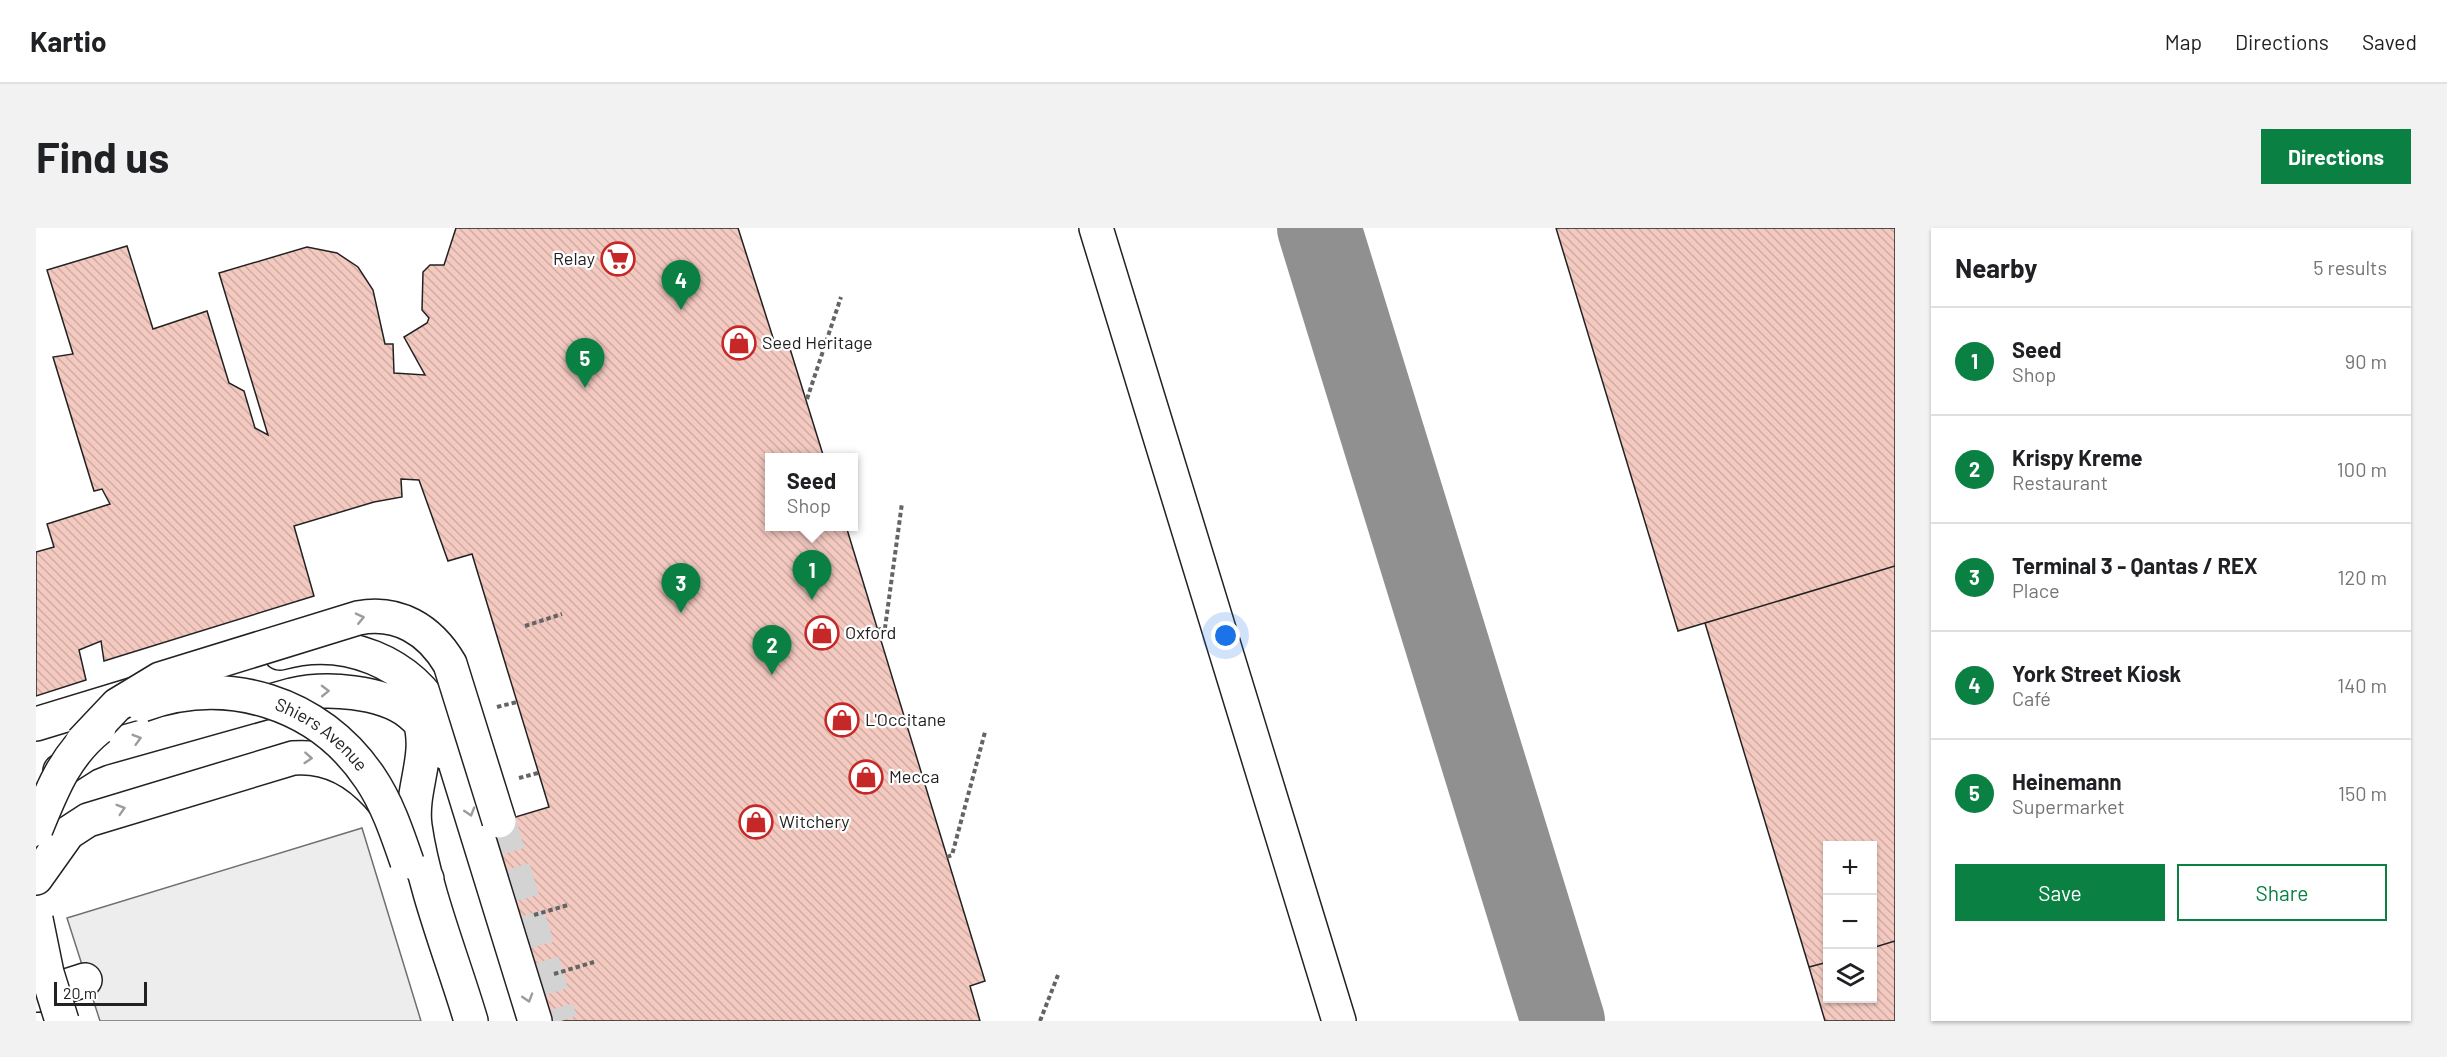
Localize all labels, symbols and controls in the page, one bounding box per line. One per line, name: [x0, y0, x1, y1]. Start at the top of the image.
text: Kartio: [30, 24, 107, 58]
text: Map: [2165, 29, 2202, 54]
text: Directions: [2235, 29, 2329, 54]
text: Saved: [2362, 29, 2417, 54]
button: Directions: [2261, 129, 2411, 184]
text: Find us: [36, 131, 169, 181]
supermarket icon: Relay: [600, 241, 636, 277]
place label: Relay: [553, 247, 595, 269]
text: Nearby: [1955, 252, 2037, 283]
text: 5 results: [2313, 255, 2387, 279]
pin: 4: [662, 260, 700, 310]
shop icon: Seed Heritage: [721, 325, 757, 361]
place label: Seed Heritage: [762, 331, 873, 353]
text: Seed: [2012, 336, 2062, 362]
pin: 5: [566, 338, 604, 388]
text: 1: [1971, 349, 1978, 373]
text: 90 m: [2345, 349, 2387, 373]
text: Shop: [2012, 362, 2056, 386]
text: Krispy Kreme: [2012, 444, 2143, 470]
popup: [765, 453, 858, 531]
text: 2: [1969, 457, 1980, 481]
text: 100 m: [2337, 457, 2387, 481]
text: Seed: [787, 467, 836, 493]
text: Restaurant: [2012, 470, 2108, 494]
text: Shop: [787, 493, 831, 517]
pin: 1: [792, 550, 832, 600]
text: Terminal 3 - Qantas / REX: [2012, 552, 2258, 578]
pin: 3: [662, 564, 700, 613]
text: 3: [1969, 565, 1980, 589]
text: 120 m: [2337, 565, 2387, 589]
text: Place: [2012, 578, 2060, 602]
one-way arrow: [355, 613, 365, 626]
shop icon: Oxford: [804, 615, 840, 651]
place label: Oxford: [845, 621, 896, 643]
your location: [1211, 621, 1240, 650]
pin: 2: [752, 626, 792, 675]
text: York Street Kiosk: [2012, 660, 2181, 686]
text: 4: [1968, 673, 1981, 697]
text: 140 m: [2337, 673, 2387, 697]
one-way arrow: [320, 684, 329, 697]
text: Café: [2012, 686, 2051, 710]
street label: Shiers Avenue: [272, 693, 373, 775]
shop icon: L'Occitane: [824, 702, 860, 738]
place label: L'Occitane: [865, 708, 946, 730]
one-way arrow: [131, 734, 141, 746]
one-way arrow: [304, 751, 313, 764]
shop icon: Mecca: [848, 759, 884, 795]
place label: Mecca: [889, 765, 939, 787]
text: Heinemann: [2012, 768, 2121, 794]
text: 5: [1969, 781, 1980, 805]
text: 150 m: [2338, 781, 2387, 805]
text: Supermarket: [2012, 794, 2125, 818]
one-way arrow: [115, 804, 126, 816]
shop icon: Witchery: [738, 804, 774, 840]
one-way arrow: [463, 806, 475, 817]
place label: Witchery: [779, 810, 850, 832]
map controls: [1823, 841, 1877, 1003]
button: +: [1823, 841, 1877, 895]
button: Save: [1955, 864, 2165, 921]
button: Share: [2177, 864, 2387, 921]
button: −: [1823, 895, 1877, 949]
button: layers: [1823, 949, 1877, 1003]
scale bar: [54, 979, 147, 1006]
text: 20 m: [63, 983, 97, 1002]
one-way arrow: [521, 992, 533, 1003]

